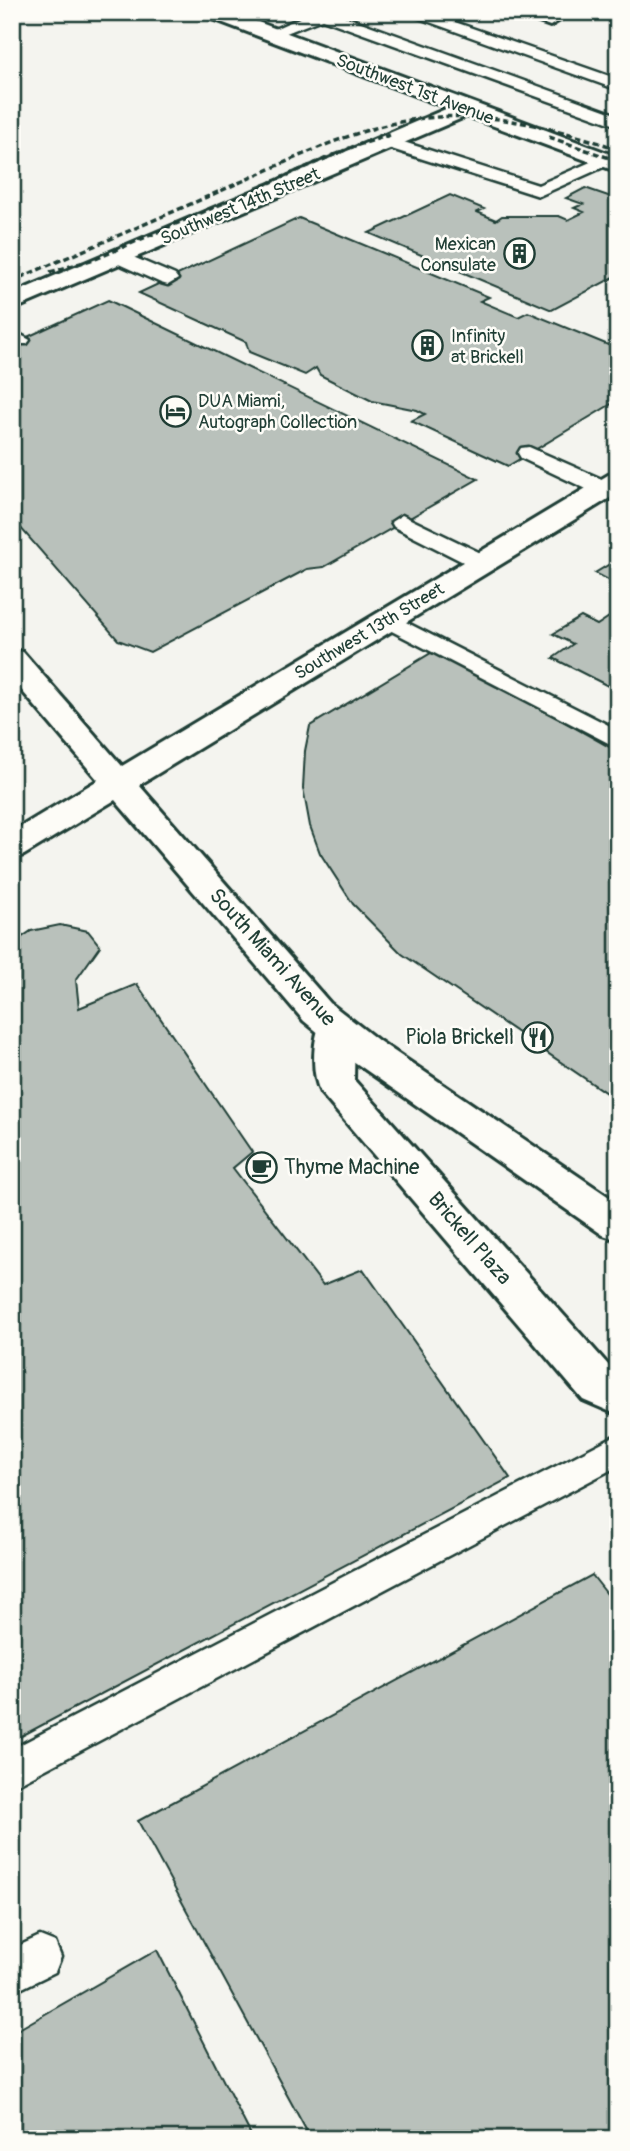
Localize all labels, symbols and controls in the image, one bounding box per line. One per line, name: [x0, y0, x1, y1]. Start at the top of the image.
street label: Southwest 1st Avenue: [333, 49, 497, 130]
street label: Southwest 14th Street: [157, 162, 324, 250]
place label: Mexican Consulate: [421, 233, 496, 277]
building icon: Mexican Consulate: [502, 237, 536, 271]
place label: Infinity at Brickell: [451, 325, 524, 369]
building icon: Infinity at Brickell: [411, 329, 445, 363]
place label: DUA Miami, Autograph Collection: [198, 390, 357, 434]
hotel icon: DUA Miami, Autograph Collection: [158, 394, 192, 428]
street label: Southwest 13th Street: [290, 577, 449, 685]
street label: South Miami Avenue: [203, 883, 342, 1033]
restaurant icon: Piola Brickell: [520, 1020, 554, 1054]
place label: Piola Brickell: [405, 1024, 514, 1051]
cafe icon: Thyme Machine: [244, 1150, 278, 1184]
place label: Thyme Machine: [284, 1154, 420, 1181]
street label: Brickell Plaza: [422, 1186, 517, 1290]

